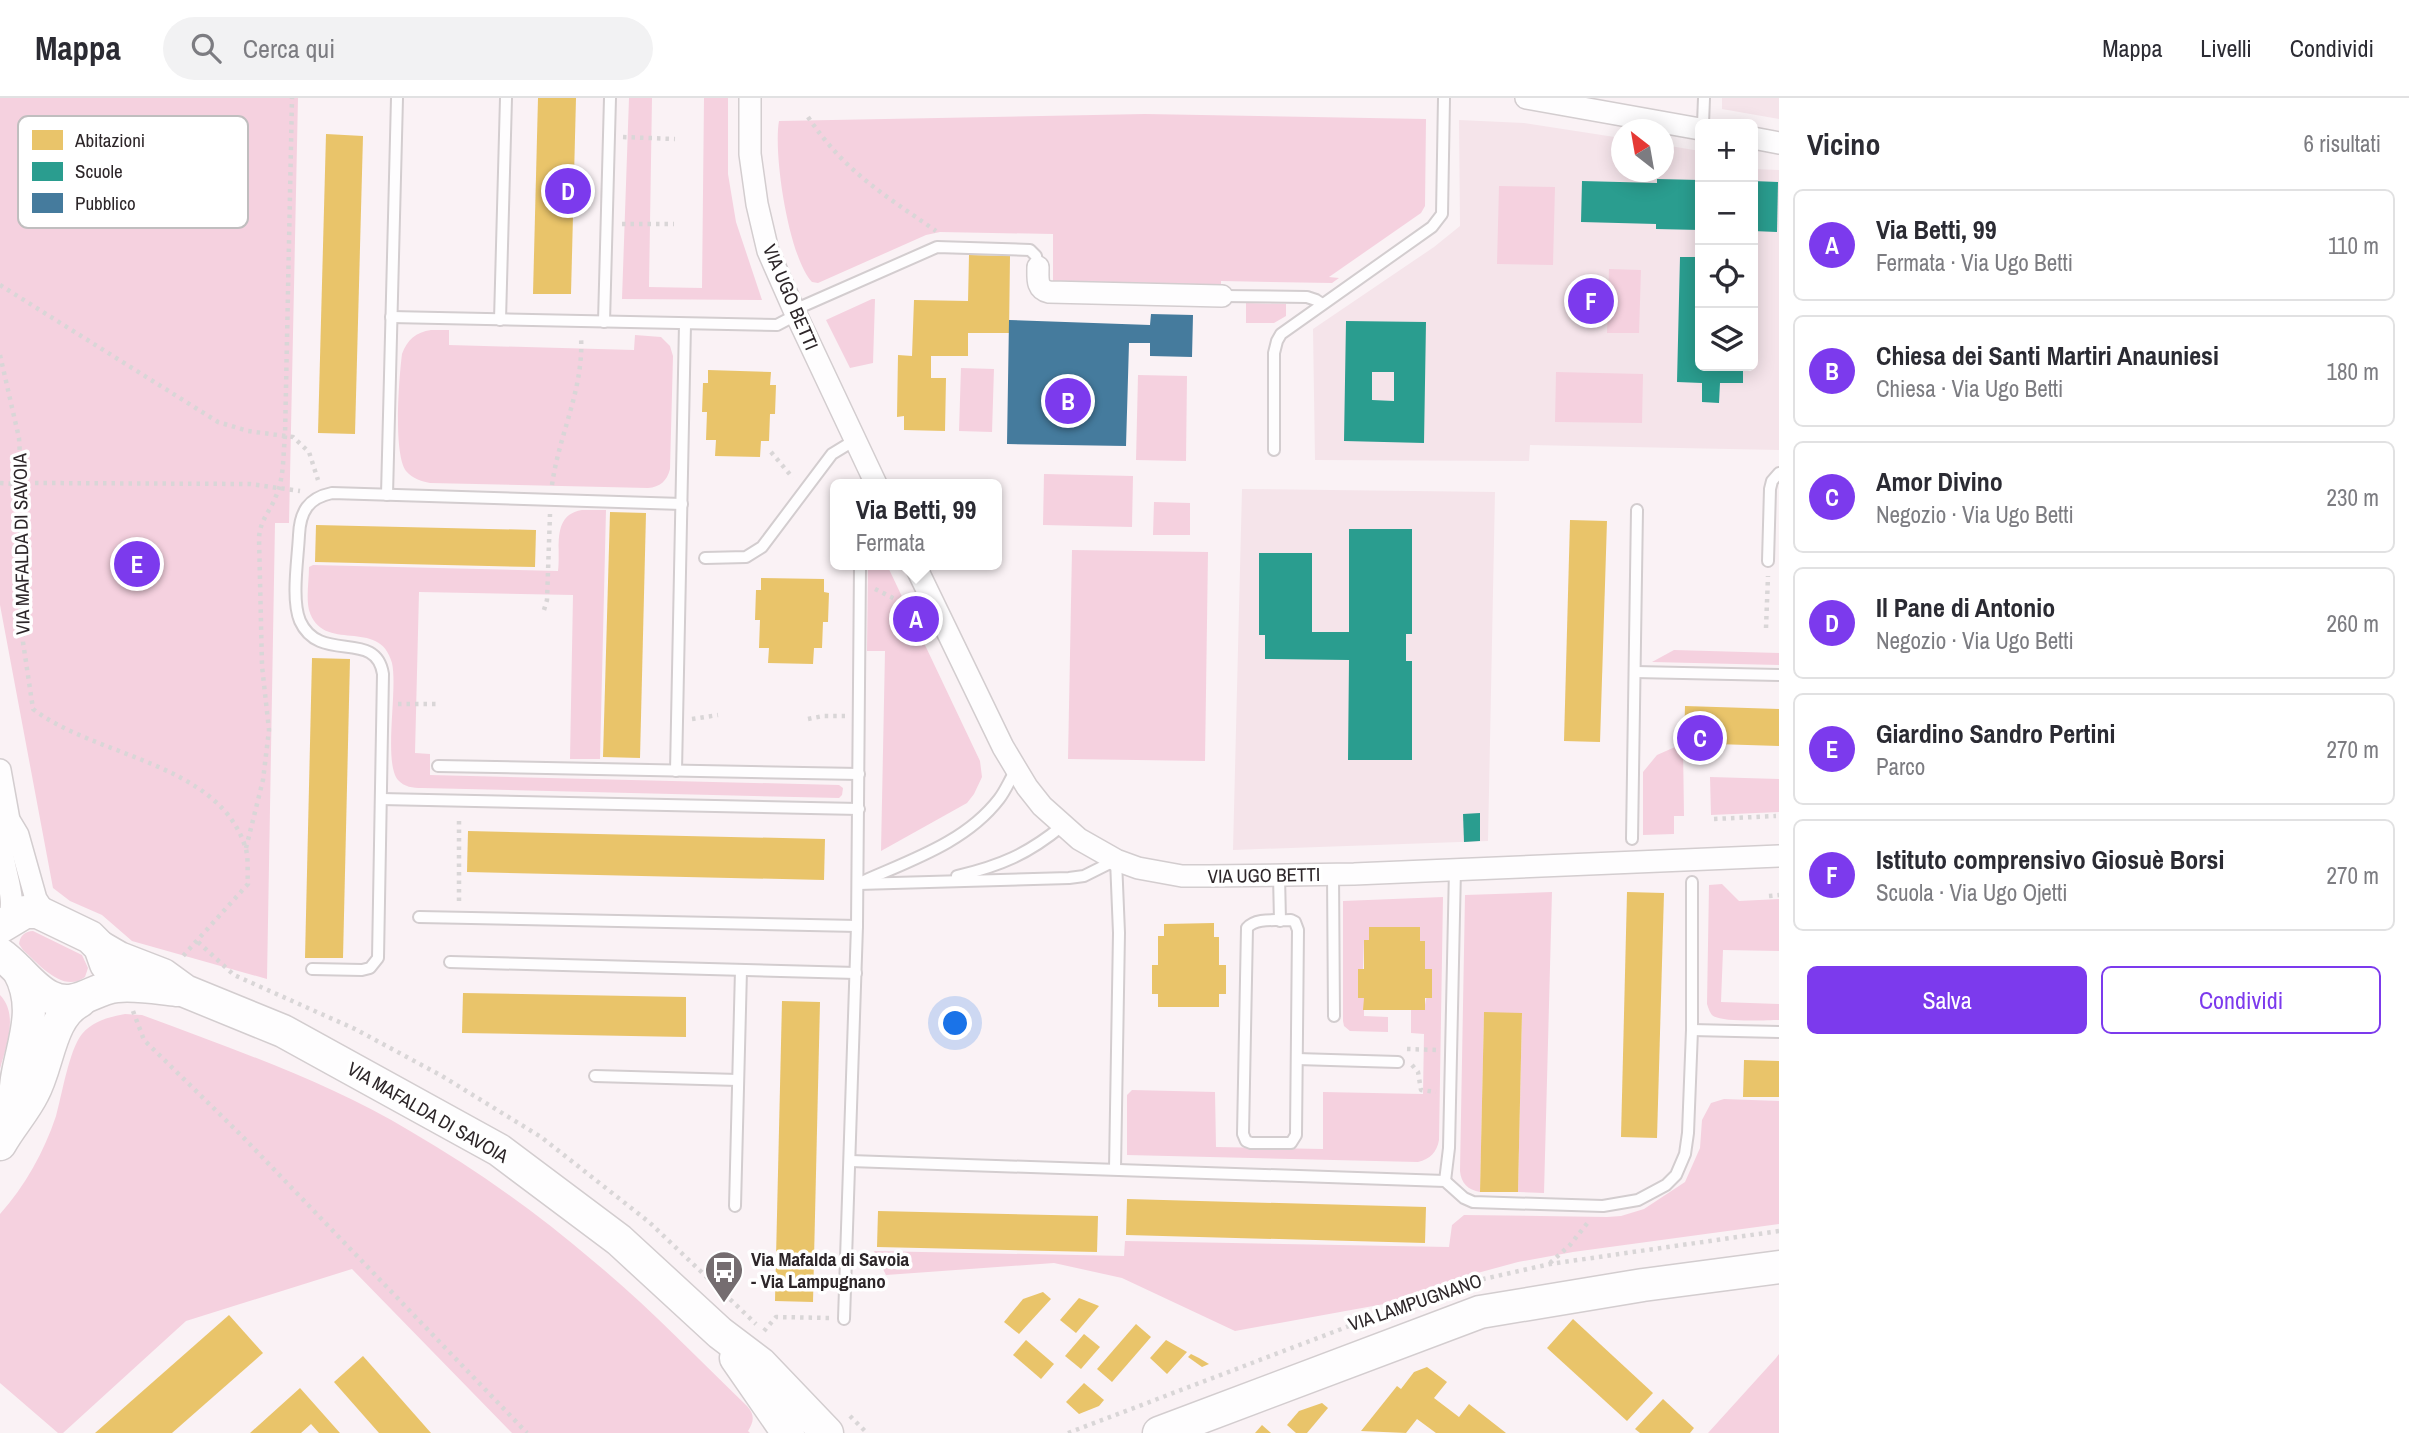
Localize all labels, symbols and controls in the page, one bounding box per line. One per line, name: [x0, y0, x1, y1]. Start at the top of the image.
search box: [163, 17, 653, 80]
text: Mappa: [35, 26, 121, 70]
icon: search: [187, 29, 225, 67]
text: Cerca qui: [243, 31, 335, 66]
text: Mappa: [2102, 32, 2162, 64]
text: Livelli: [2200, 32, 2252, 64]
text: Condividi: [2290, 32, 2374, 64]
legend: [18, 116, 248, 228]
north arrow: [1611, 119, 1674, 182]
map controls: [1695, 119, 1758, 371]
button: +: [1695, 119, 1758, 182]
text: Vicino: [1807, 124, 1880, 164]
text: Abitazioni: [74, 127, 145, 153]
text: 6 risultati: [2303, 128, 2381, 159]
text: Scuole: [75, 158, 123, 184]
pin: D: [545, 165, 591, 217]
button: −: [1695, 182, 1758, 245]
text: Pubblico: [75, 190, 136, 216]
text: Via Betti, 99: [1876, 212, 1997, 247]
text: A: [1825, 230, 1839, 261]
text: 110 m: [2328, 230, 2379, 261]
street label: VIA UGO BETTI: [757, 240, 825, 354]
button: locate: [1695, 245, 1758, 308]
text: Fermata · Via Ugo Betti: [1876, 247, 2073, 278]
pin: F: [1568, 275, 1614, 327]
button: layers: [1695, 308, 1758, 371]
text: Chiesa dei Santi Martiri Anauniesi: [1876, 338, 2219, 373]
text: B: [1825, 356, 1839, 387]
text: 180 m: [2327, 356, 2379, 387]
text: Chiesa · Via Ugo Betti: [1876, 373, 2063, 404]
pin: B: [1045, 375, 1091, 427]
street label: VIA MAFALDA DI SAVOIA: [6, 452, 36, 635]
text: Amor Divino: [1876, 464, 2003, 499]
popup: [830, 479, 1002, 570]
text: C: [1825, 482, 1839, 513]
text: 230 m: [2327, 482, 2379, 513]
text: Via Betti, 99: [856, 492, 976, 527]
text: Negozio · Via Ugo Betti: [1876, 499, 2074, 530]
text: Fermata: [856, 527, 925, 558]
pin: E: [114, 538, 160, 590]
text: Il Pane di Antonio: [1876, 590, 2055, 625]
pin: A: [893, 593, 939, 645]
text: D: [1825, 608, 1839, 639]
text: 260 m: [2327, 608, 2379, 639]
text: Negozio · Via Ugo Betti: [1876, 625, 2074, 656]
pin: C: [1677, 712, 1723, 764]
text: Giardino Sandro Pertini: [1876, 716, 2115, 751]
text: E: [1826, 734, 1838, 765]
text: 270 m: [2327, 734, 2379, 765]
text: Parco: [1876, 751, 1925, 782]
text: Istituto comprensivo Giosuè Borsi: [1876, 842, 2224, 877]
text: F: [1826, 860, 1838, 891]
text: 270 m: [2327, 860, 2379, 891]
street label: VIA UGO BETTI: [1207, 861, 1321, 889]
text: Scuola · Via Ugo Ojetti: [1876, 877, 2068, 908]
button: Salva: [1807, 966, 2087, 1034]
button: Condividi: [2101, 966, 2381, 1034]
your location: [938, 1006, 972, 1040]
street label: VIA MAFALDA DI SAVOIA: [343, 1055, 514, 1169]
place label: Via Mafalda di Savoia - Via Lampugnano: [751, 1246, 910, 1294]
bus stop icon: Via Mafalda di Savoia - Via Lampugnano: [703, 1249, 745, 1304]
street label: VIA LAMPUGNANO: [1345, 1267, 1485, 1337]

